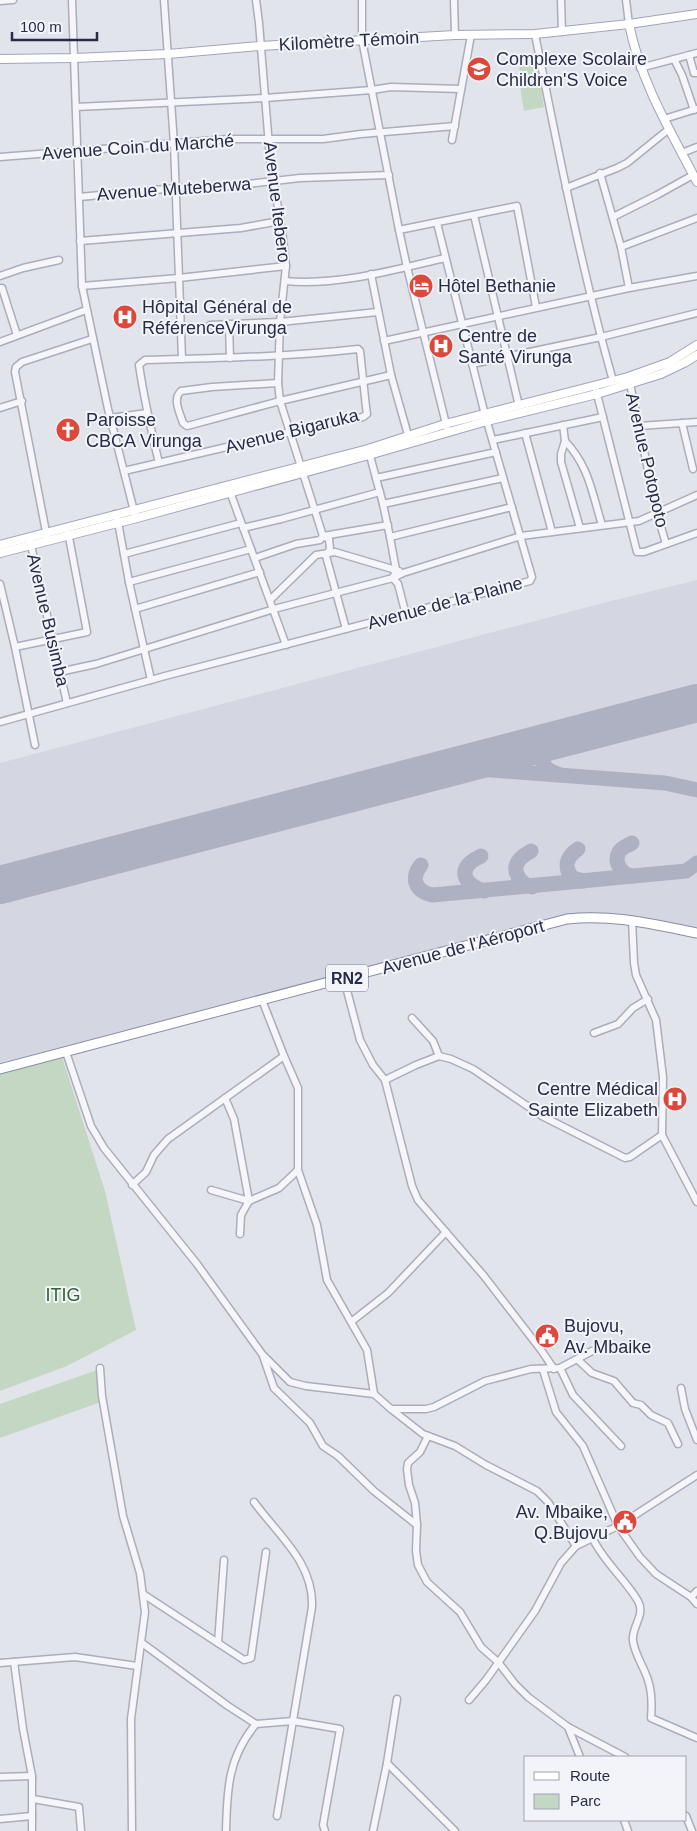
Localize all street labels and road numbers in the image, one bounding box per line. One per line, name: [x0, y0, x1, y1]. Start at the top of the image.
street label: Kilomètre Témoin: [278, 27, 420, 55]
street label: Avenue Coin du Marché: [41, 130, 235, 164]
street label: Avenue Itebero: [260, 140, 294, 264]
street label: Avenue Muteberwa: [96, 174, 253, 204]
street label: Avenue Potopoto: [622, 391, 672, 529]
street label: Avenue Bigaruka: [223, 405, 362, 457]
street label: Avenue Busimba: [23, 552, 73, 689]
street label: Avenue de la Plaine: [365, 573, 525, 633]
street label: Avenue de l'Aéroport: [380, 916, 546, 978]
road number: RN2: [326, 964, 368, 991]

